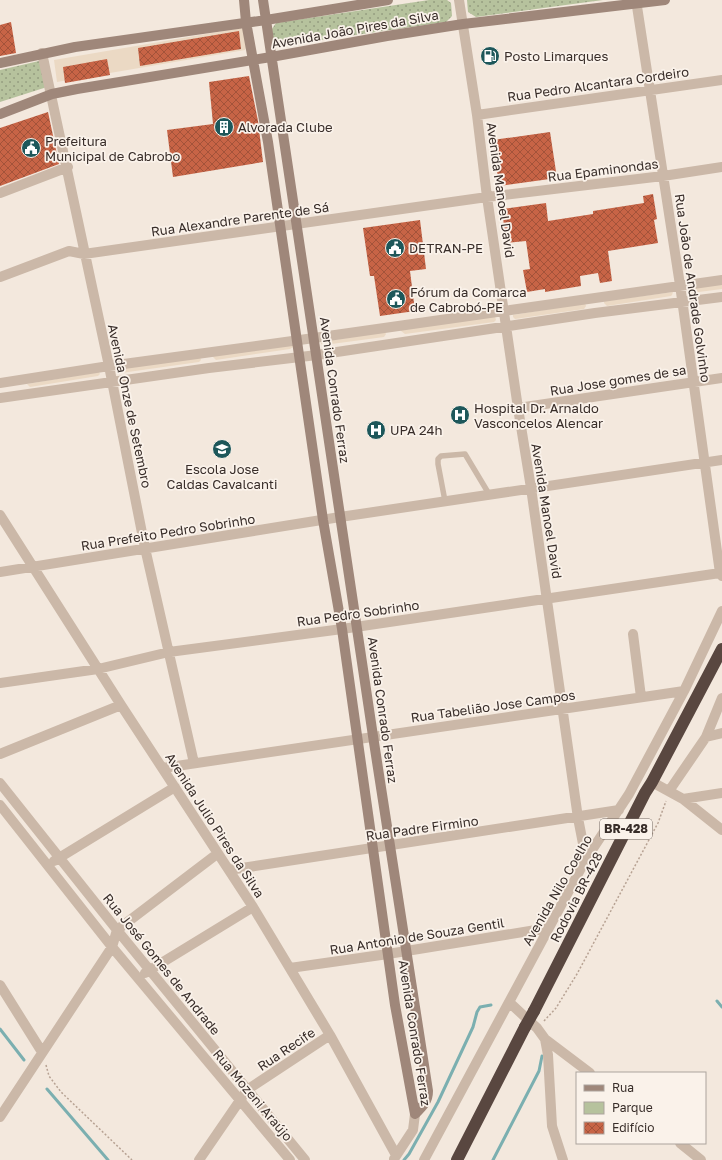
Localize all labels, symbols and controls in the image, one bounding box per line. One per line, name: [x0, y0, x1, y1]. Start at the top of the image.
street label: Avenida João Pires da Silva: [270, 6, 440, 52]
fuel station icon: Posto Limarques: [479, 45, 501, 67]
place label: Posto Limarques: [504, 48, 608, 64]
street label: Rua Pedro Alcantara Cordeiro: [506, 63, 690, 105]
building icon: Alvorada Clube: [213, 116, 235, 138]
place label: Alvorada Clube: [238, 119, 332, 135]
street label: Avenida Manoel David: [484, 121, 518, 259]
place label: Prefeitura Municipal de Cabrobo: [45, 133, 181, 164]
public building icon: Prefeitura Municipal de Cabrobo: [20, 137, 42, 159]
street label: Rua Epaminondas: [547, 155, 659, 185]
street label: Rua João de Andrade Golvinho: [672, 193, 714, 384]
street label: Rua Alexandre Parente de Sá: [150, 199, 330, 239]
public building icon: DETRAN-PE: [384, 237, 406, 259]
place label: DETRAN-PE: [409, 240, 483, 256]
place label: Fórum da Comarca de Cabrobó-PE: [410, 284, 527, 315]
public building icon: Fórum da Comarca de Cabrobó-PE: [385, 288, 407, 310]
street label: Avenida Conrado Ferraz: [317, 316, 353, 465]
street label: Avenida Onze de Setembro: [105, 323, 155, 490]
street label: Rua Jose gomes de sa: [549, 361, 687, 399]
place label: Hospital Dr. Arnaldo Vasconcelos Alencar: [474, 400, 603, 431]
hospital icon: Hospital Dr. Arnaldo Vasconcelos Alencar: [449, 404, 471, 426]
hospital icon: UPA 24h: [365, 419, 387, 441]
place label: UPA 24h: [390, 422, 442, 438]
school or university icon: Escola Jose Caldas Cavalcanti: [211, 438, 233, 460]
street label: Avenida Manoel David: [528, 442, 566, 580]
place label: Escola Jose Caldas Cavalcanti: [167, 461, 277, 492]
street label: Rua Prefeito Pedro Sobrinho: [80, 510, 256, 554]
street label: Rua Pedro Sobrinho: [296, 596, 420, 630]
street label: Avenida Conrado Ferraz: [365, 636, 401, 785]
street label: Rua Tabelião Jose Campos: [410, 687, 576, 725]
street label: Avenida Julio Pires da Silva: [162, 750, 268, 900]
street label: Rua Padre Firmino: [365, 812, 480, 844]
road number: BR-428: [600, 819, 652, 839]
street label: Avenida Nilo Coelho: [519, 832, 595, 948]
street label: Rodovia BR-428: [546, 849, 606, 945]
street label: Rua José Gomes de Andrade: [100, 890, 224, 1038]
street label: Rua Antonio de Souza Gentil: [329, 914, 505, 958]
street label: Avenida Conrado Ferraz: [396, 959, 435, 1108]
street label: Rua Recife: [254, 1024, 318, 1074]
street label: Rua Mozeni Araújo: [210, 1046, 296, 1144]
legend: [576, 1072, 706, 1144]
text: Rua: [612, 1080, 634, 1095]
text: Parque: [612, 1100, 653, 1115]
text: Edifício: [612, 1120, 654, 1135]

